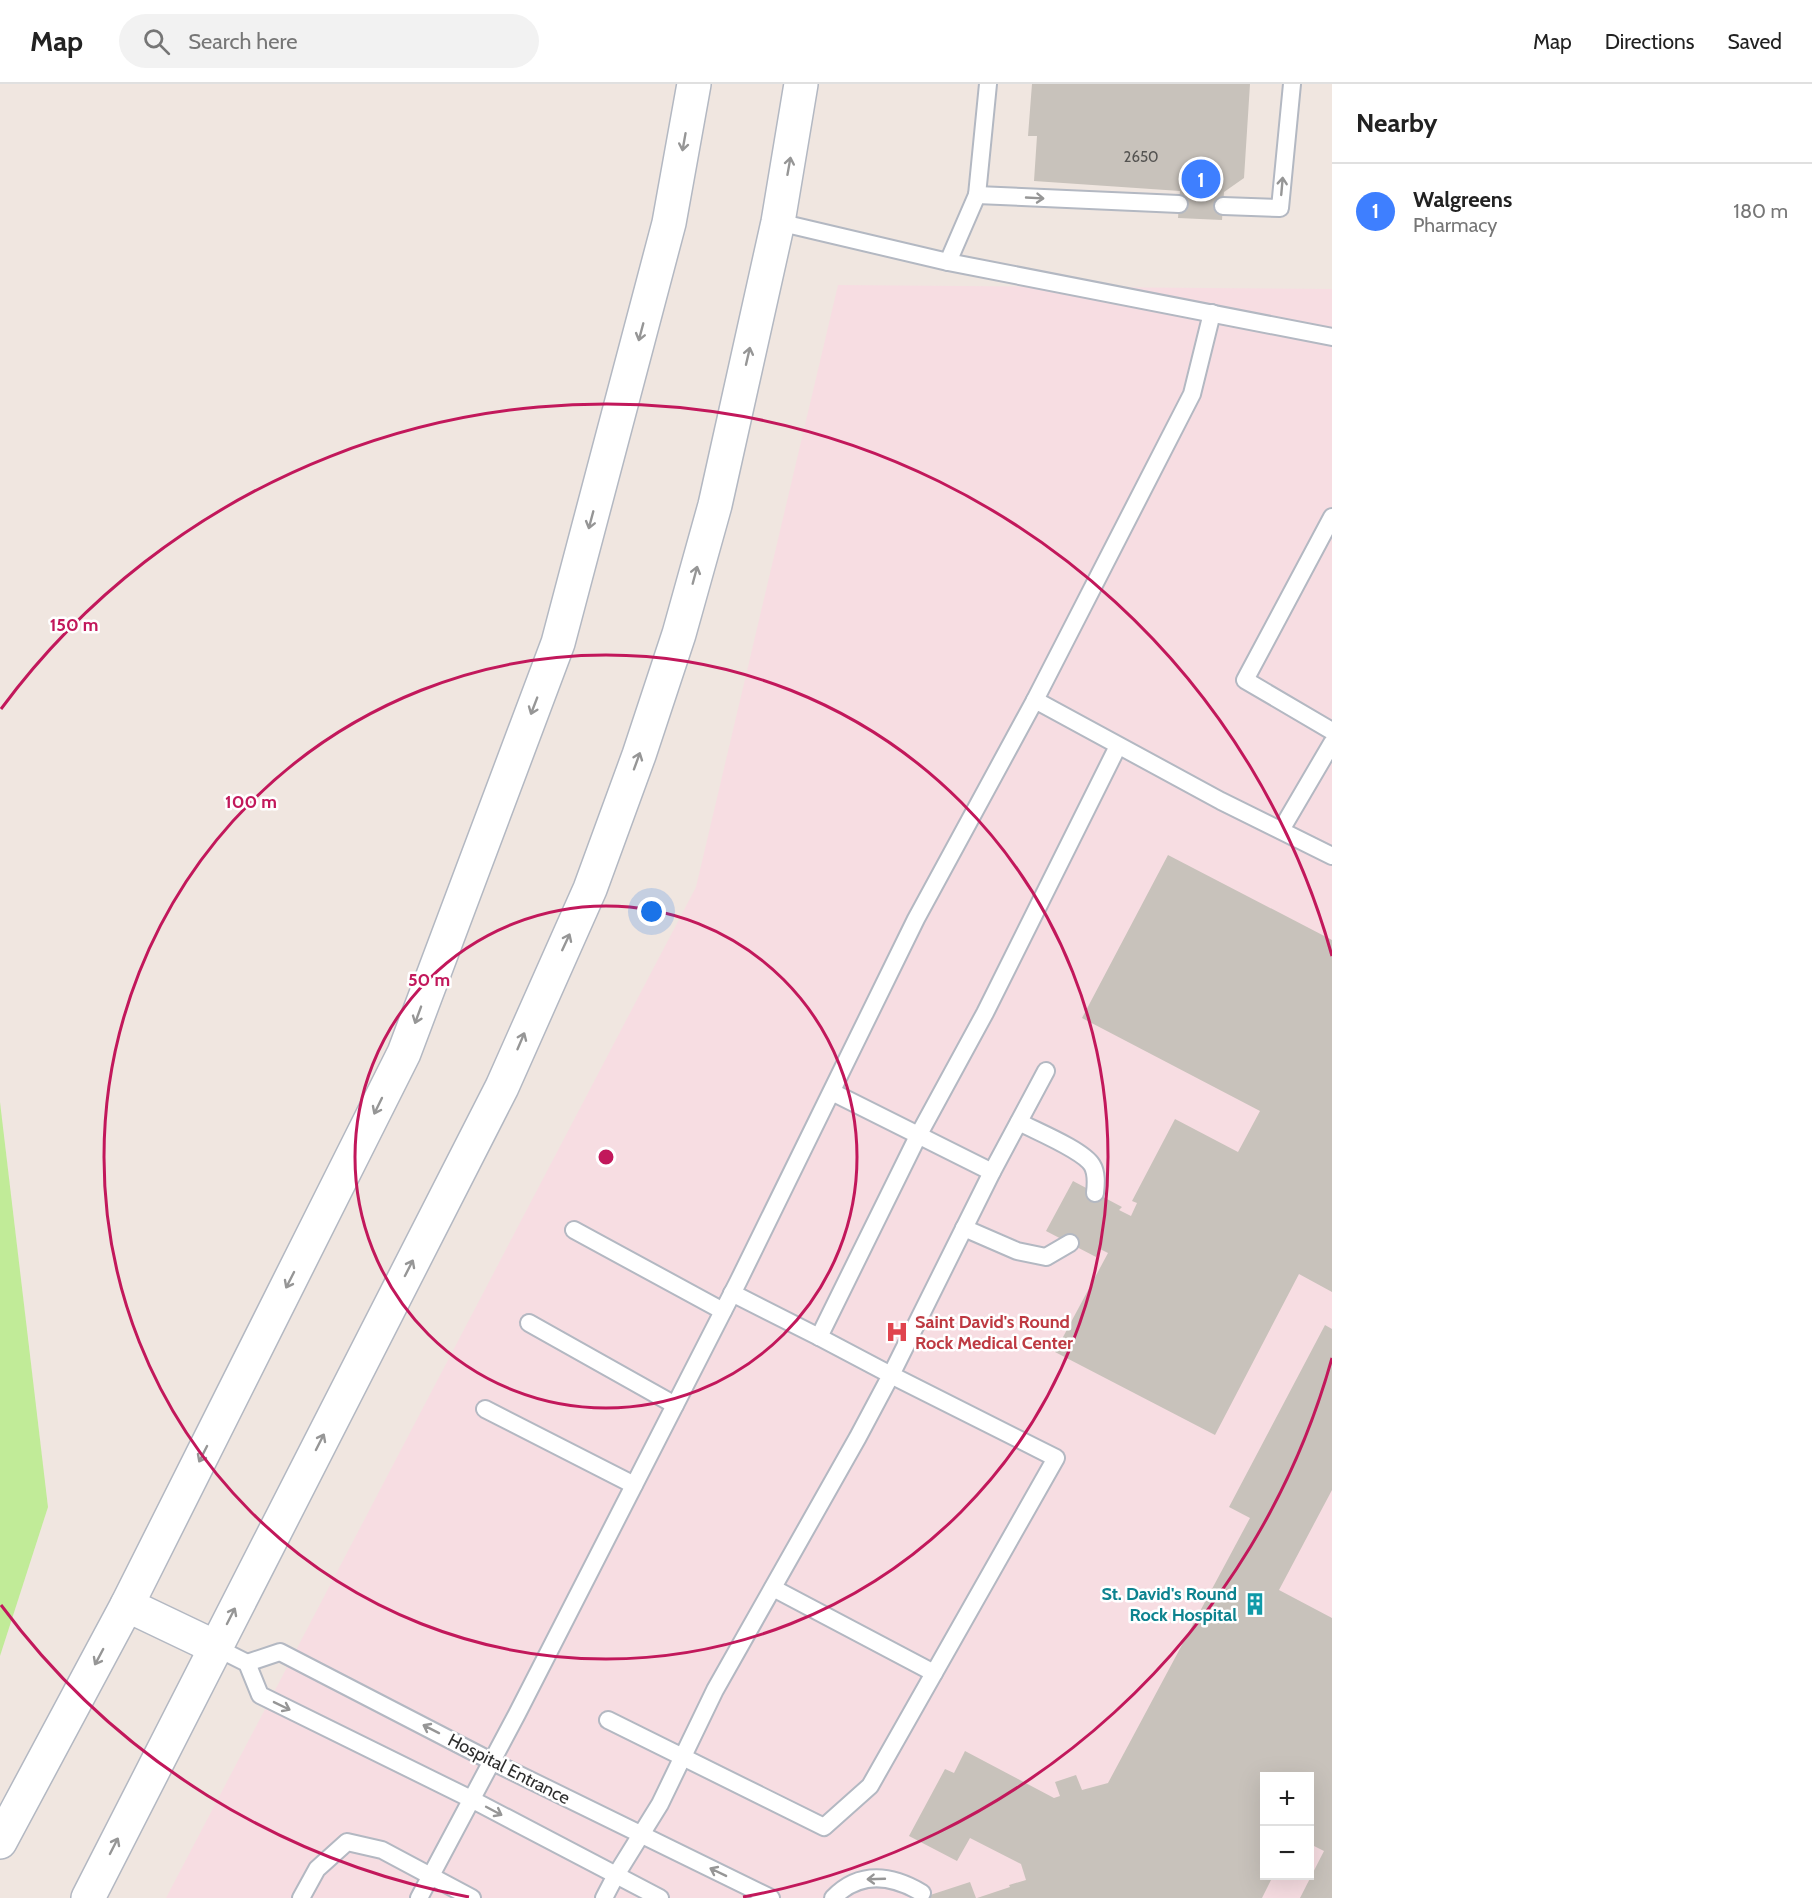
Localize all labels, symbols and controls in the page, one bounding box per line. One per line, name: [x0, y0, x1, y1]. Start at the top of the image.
search box: [119, 14, 539, 68]
text: Map: [30, 24, 83, 58]
icon: search: [140, 25, 173, 58]
text: Search here: [188, 28, 297, 55]
text: Map: [1533, 29, 1572, 54]
text: Directions: [1605, 29, 1694, 54]
text: Saved: [1727, 29, 1782, 54]
text: Nearby: [1356, 107, 1437, 139]
one-way arrow: [678, 131, 689, 151]
house number: 2650: [1124, 148, 1158, 166]
one-way arrow: [784, 156, 795, 176]
pin: 1: [1182, 156, 1220, 202]
one-way arrow: [1277, 177, 1288, 197]
text: Walgreens: [1413, 186, 1512, 213]
one-way arrow: [1025, 192, 1045, 203]
text: 1: [1372, 199, 1379, 223]
text: 180 m: [1733, 199, 1788, 223]
text: Pharmacy: [1413, 213, 1497, 237]
one-way arrow: [634, 322, 646, 341]
one-way arrow: [743, 347, 754, 367]
one-way arrow: [584, 510, 596, 529]
one-way arrow: [690, 566, 702, 585]
text: 150 m: [50, 614, 98, 636]
one-way arrow: [528, 697, 539, 715]
one-way arrow: [632, 752, 643, 771]
text: 100 m: [225, 791, 277, 813]
your location: [637, 897, 666, 926]
one-way arrow: [560, 934, 572, 952]
text: 50 m: [408, 969, 450, 991]
one-way arrow: [412, 1006, 423, 1024]
one-way arrow: [517, 1032, 528, 1050]
one-way arrow: [372, 1096, 384, 1114]
centre of rings: [596, 1147, 616, 1167]
one-way arrow: [403, 1260, 415, 1278]
one-way arrow: [284, 1270, 295, 1288]
place label: Saint David's Round Rock Medical Center: [915, 1311, 1073, 1354]
hospital icon: Saint David's Round Rock Medical Center: [884, 1319, 910, 1345]
one-way arrow: [314, 1434, 326, 1451]
one-way arrow: [196, 1444, 208, 1462]
place label: St. David's Round Rock Hospital: [1101, 1583, 1237, 1626]
building icon: St. David's Round Rock Hospital: [1242, 1591, 1268, 1617]
one-way arrow: [226, 1607, 237, 1625]
one-way arrow: [93, 1647, 104, 1665]
one-way arrow: [273, 1700, 291, 1712]
one-way arrow: [422, 1723, 440, 1735]
street label: Hospital Entrance: [444, 1729, 574, 1809]
map controls: [1260, 1772, 1314, 1880]
button: +: [1260, 1772, 1314, 1826]
one-way arrow: [485, 1806, 503, 1818]
button: −: [1260, 1826, 1314, 1880]
one-way arrow: [109, 1837, 121, 1855]
one-way arrow: [710, 1866, 728, 1877]
one-way arrow: [867, 1874, 887, 1885]

